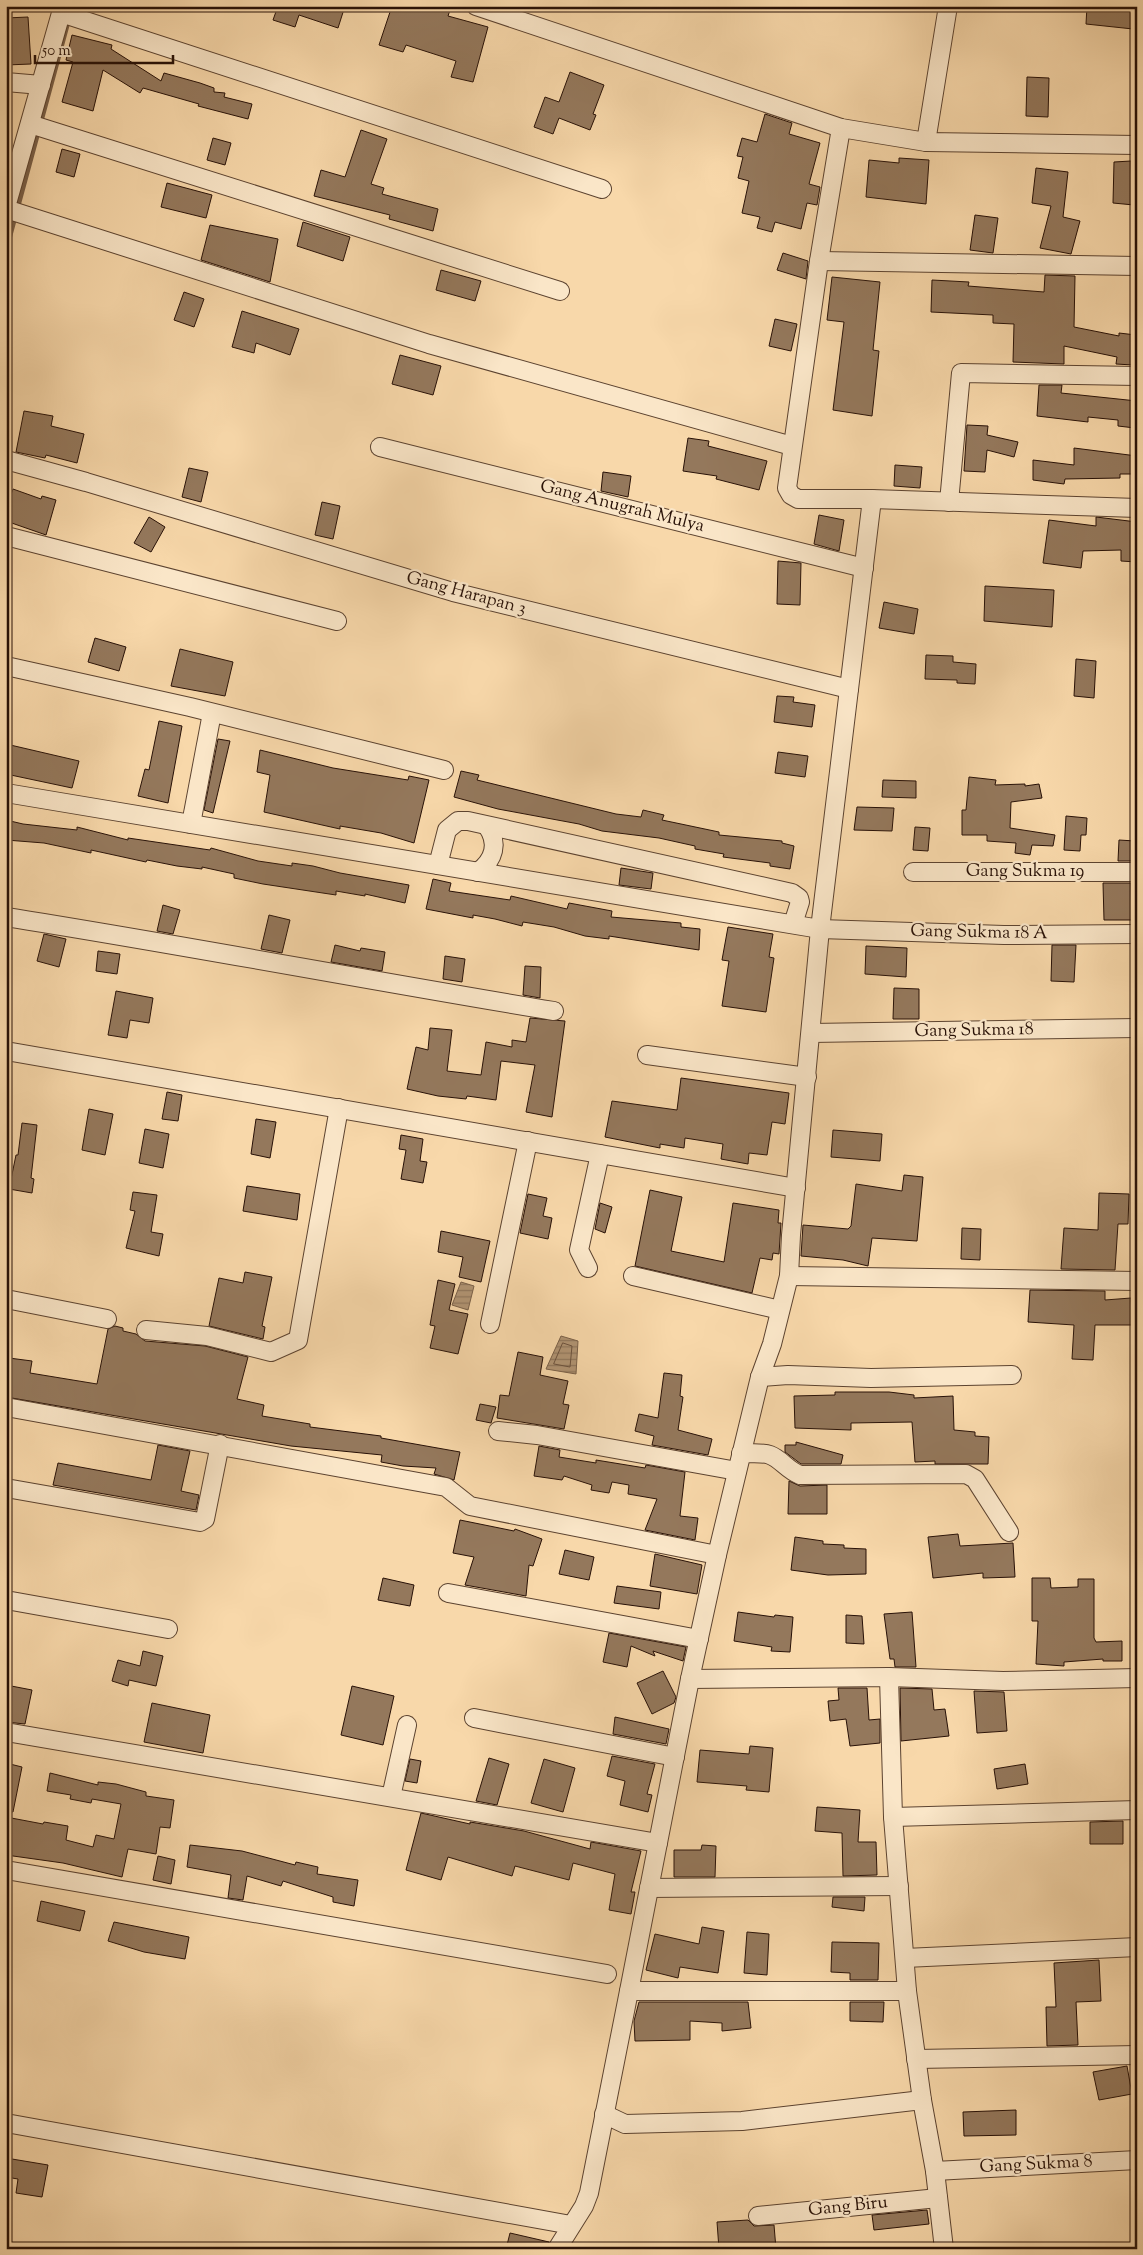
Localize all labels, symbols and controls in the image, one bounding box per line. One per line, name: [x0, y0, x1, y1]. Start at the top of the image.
scale bar: [35, 32, 172, 64]
text: 50 m: [41, 41, 71, 62]
street label: Gang Anugrah Mulya: [537, 474, 707, 540]
street label: Gang Harapan 3: [403, 565, 529, 623]
street label: Gang Sukma 19: [966, 859, 1085, 885]
street label: Gang Sukma 18 A: [910, 919, 1048, 947]
street label: Gang Sukma 18: [914, 1017, 1034, 1045]
street label: Gang Sukma 8: [979, 2149, 1093, 2181]
street label: Gang Biru: [807, 2190, 889, 2224]

